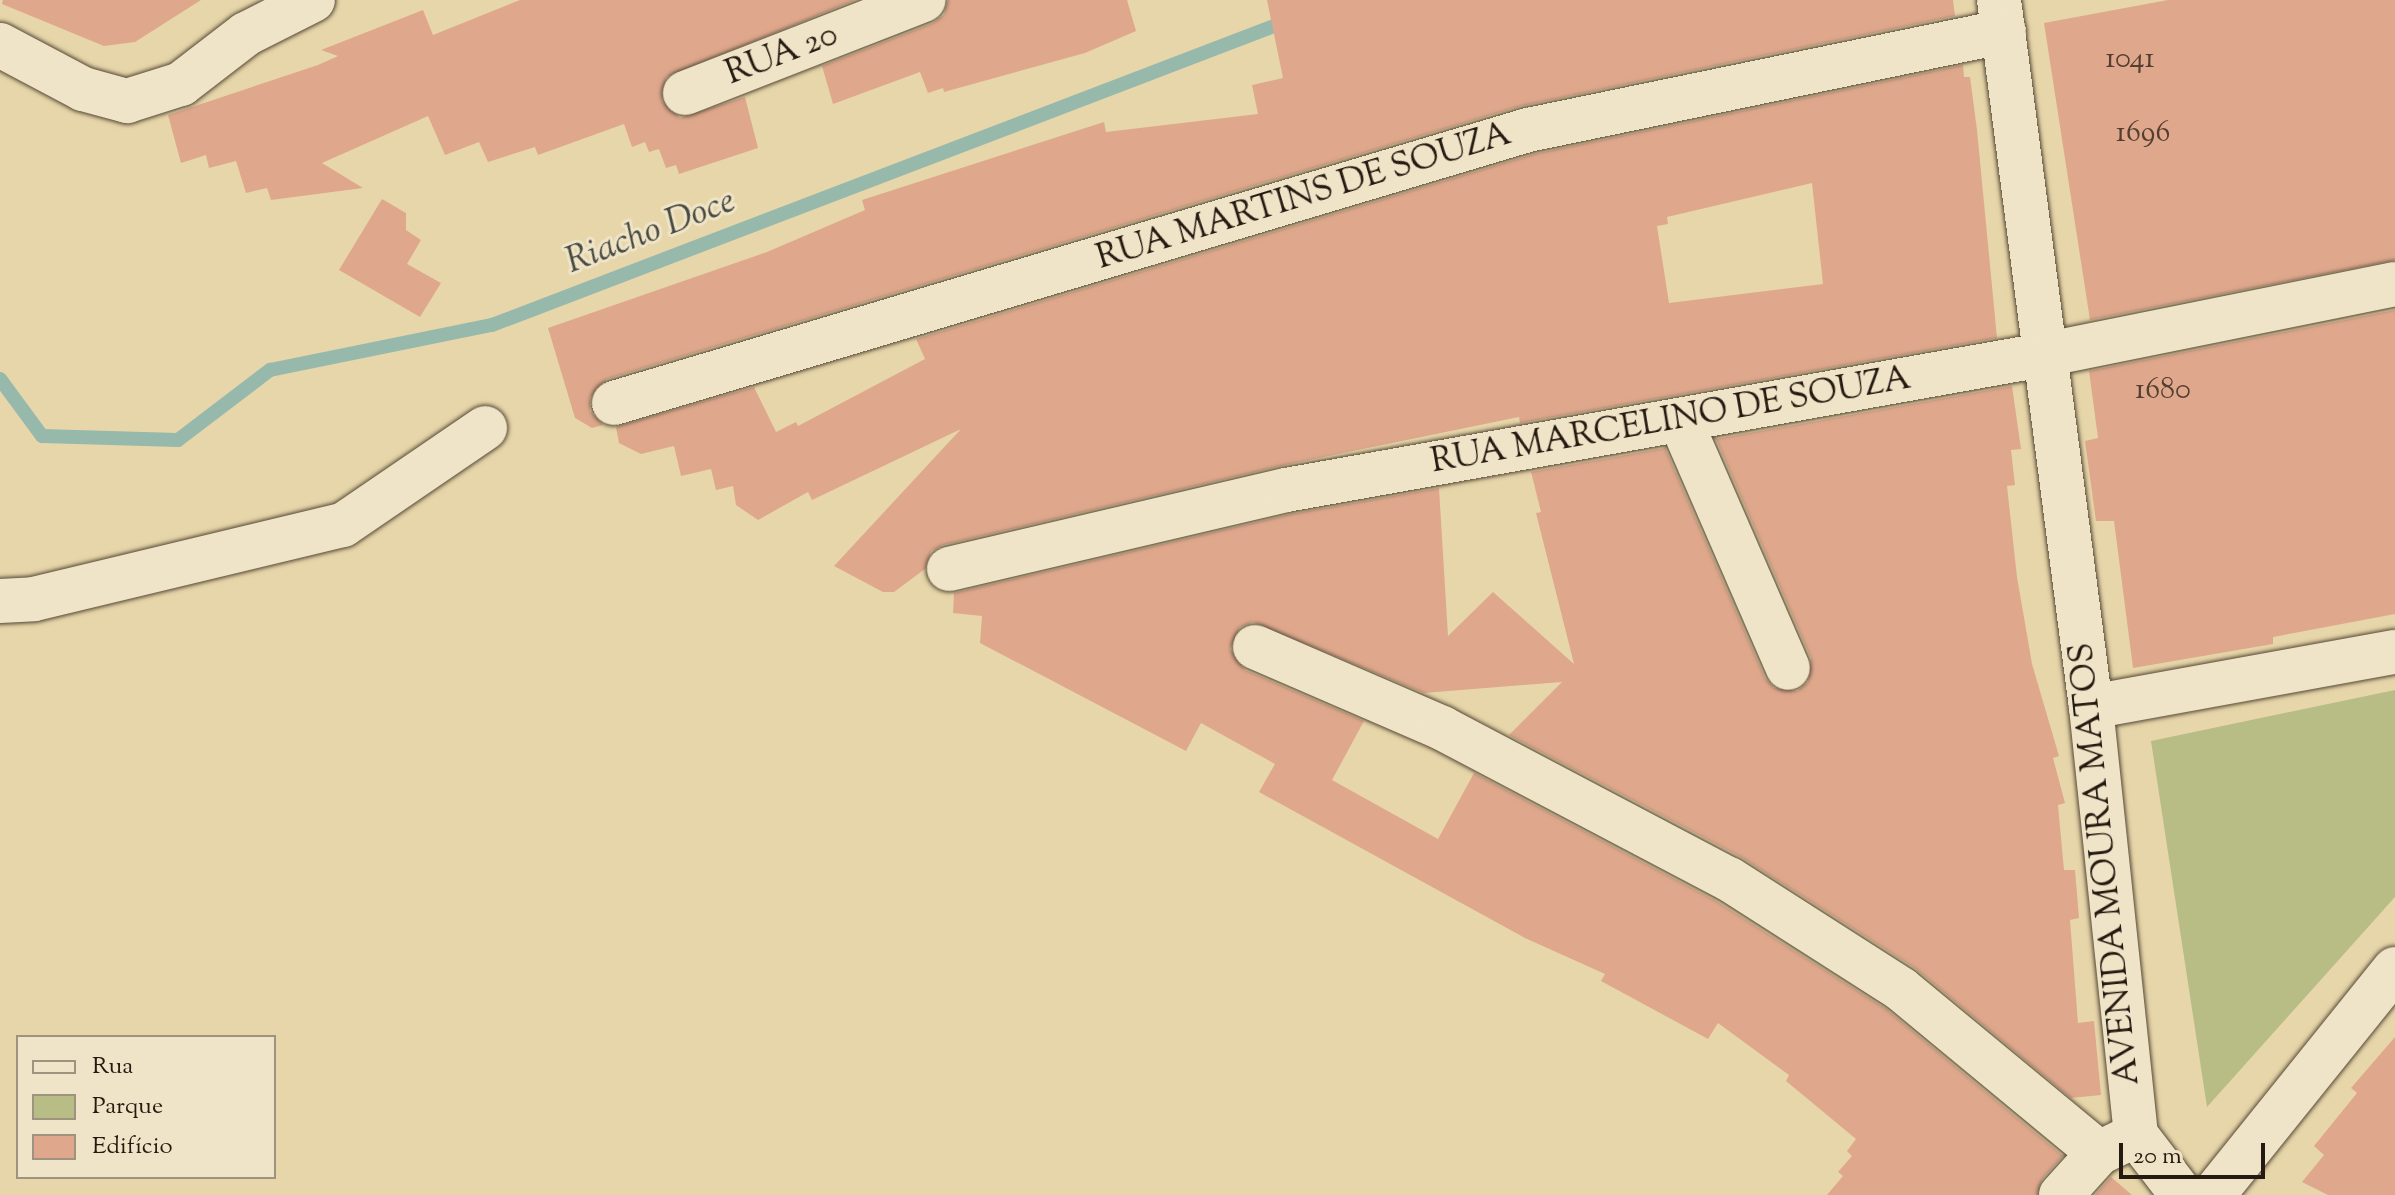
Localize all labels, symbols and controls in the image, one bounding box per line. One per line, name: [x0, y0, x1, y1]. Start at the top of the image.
street label: RUA 20: [720, 15, 844, 95]
house number: 1041: [2105, 42, 2155, 78]
street label: RUA MARTINS DE SOUZA: [1092, 114, 1516, 280]
house number: 1696: [2116, 116, 2170, 152]
water label: Riacho Doce: [560, 181, 742, 285]
street label: RUA MARCELINO DE SOUZA: [1428, 359, 1914, 483]
house number: 1680: [2135, 373, 2191, 409]
street label: AVENIDA MOURA MATOS: [2062, 641, 2150, 1087]
legend: [16, 1035, 276, 1179]
text: Rua: [92, 1050, 133, 1084]
text: Parque: [92, 1090, 163, 1124]
scale bar: [2123, 1127, 2269, 1177]
text: Edifício: [92, 1130, 173, 1164]
text: 20 m: [2133, 1140, 2182, 1174]

